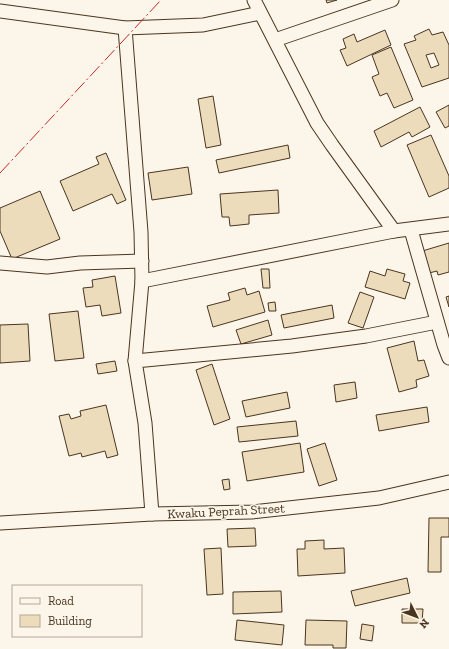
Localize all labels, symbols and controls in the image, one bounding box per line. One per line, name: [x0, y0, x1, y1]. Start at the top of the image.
street label: Kwaku Peprah Street: [167, 500, 285, 522]
legend: [12, 585, 142, 637]
text: Road: [48, 594, 74, 608]
north arrow: [397, 597, 437, 637]
text: Building: [48, 614, 92, 628]
text: N: [416, 616, 432, 631]

